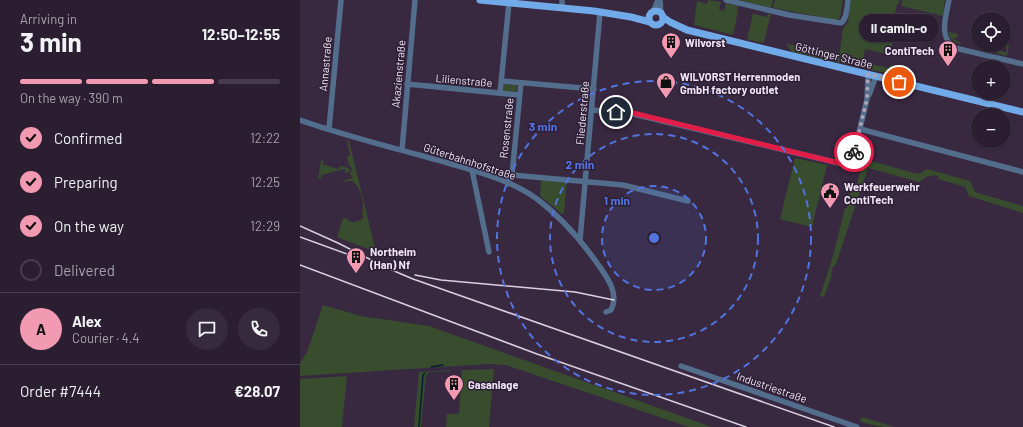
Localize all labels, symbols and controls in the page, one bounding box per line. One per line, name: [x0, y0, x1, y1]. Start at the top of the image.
text: Arriving in: [20, 11, 77, 27]
map controls: [971, 12, 1011, 148]
button: locate: [971, 12, 1011, 52]
callout: il camin-o: [859, 14, 939, 42]
text: il camin-o: [871, 20, 927, 36]
text: 12:50–12:55: [202, 25, 280, 43]
text: 3 min: [20, 26, 82, 57]
building icon: Wilvorst: [660, 31, 682, 59]
street label: Annastraße: [316, 36, 334, 92]
place label: Wilvorst: [685, 36, 725, 49]
street label: Akazienstraße: [389, 39, 407, 108]
street label: Göttinger Straße: [794, 39, 874, 71]
building icon: ContiTech: [937, 39, 959, 67]
place label: ContiTech: [885, 44, 934, 57]
button: +: [971, 60, 1011, 100]
pin: [882, 65, 916, 99]
place label: WILVORST Herrenmoden GmbH factory outlet: [680, 70, 800, 96]
street label: Lilienstraße: [435, 71, 493, 89]
shop icon: WILVORST Herrenmoden GmbH factory outlet: [655, 71, 677, 99]
icon: bag: [888, 71, 910, 93]
street label: Fliederstraße: [573, 80, 591, 146]
text: On the way · 390 m: [20, 90, 123, 106]
pin: [599, 95, 633, 129]
street label: Rosenstraße: [496, 97, 516, 159]
icon: home: [605, 101, 627, 123]
button: −: [971, 108, 1011, 148]
text: 3 min: [529, 119, 557, 133]
icon: check: [20, 127, 42, 149]
text: Confirmed: [54, 129, 122, 147]
text: 12:22: [250, 130, 280, 146]
courier: [834, 132, 874, 172]
street label: Güterbahnhofstraße: [422, 140, 518, 182]
icon: bike: [843, 141, 865, 163]
text: 2 min: [566, 157, 594, 171]
icon: check: [20, 171, 42, 193]
text: Preparing: [54, 173, 118, 191]
text: 12:25: [250, 174, 280, 190]
place label: Werkfeuerwehr ContiTech: [844, 180, 921, 206]
public building icon: Werkfeuerwehr ContiTech: [819, 181, 841, 209]
text: 1 min: [604, 193, 630, 207]
icon: check: [20, 215, 42, 237]
text: On the way: [54, 217, 124, 235]
text: 12:29: [250, 218, 280, 234]
centre of rings: [647, 231, 661, 245]
place label: Northeim (Han) Nf: [369, 245, 416, 271]
building icon: Northeim (Han) Nf: [345, 246, 367, 274]
text: Delivered: [54, 261, 115, 279]
button: chat: [186, 308, 228, 350]
button: phone: [238, 308, 280, 350]
text: Alex: [72, 312, 102, 330]
text: A: [36, 320, 46, 338]
text: Courier · 4.4: [72, 330, 140, 346]
street label: Industriestraße: [735, 369, 809, 405]
building icon: Gasanlage: [443, 373, 465, 401]
place label: Gasanlage: [468, 378, 518, 391]
text: Order #7444: [20, 382, 101, 400]
text: €28.07: [234, 382, 280, 400]

